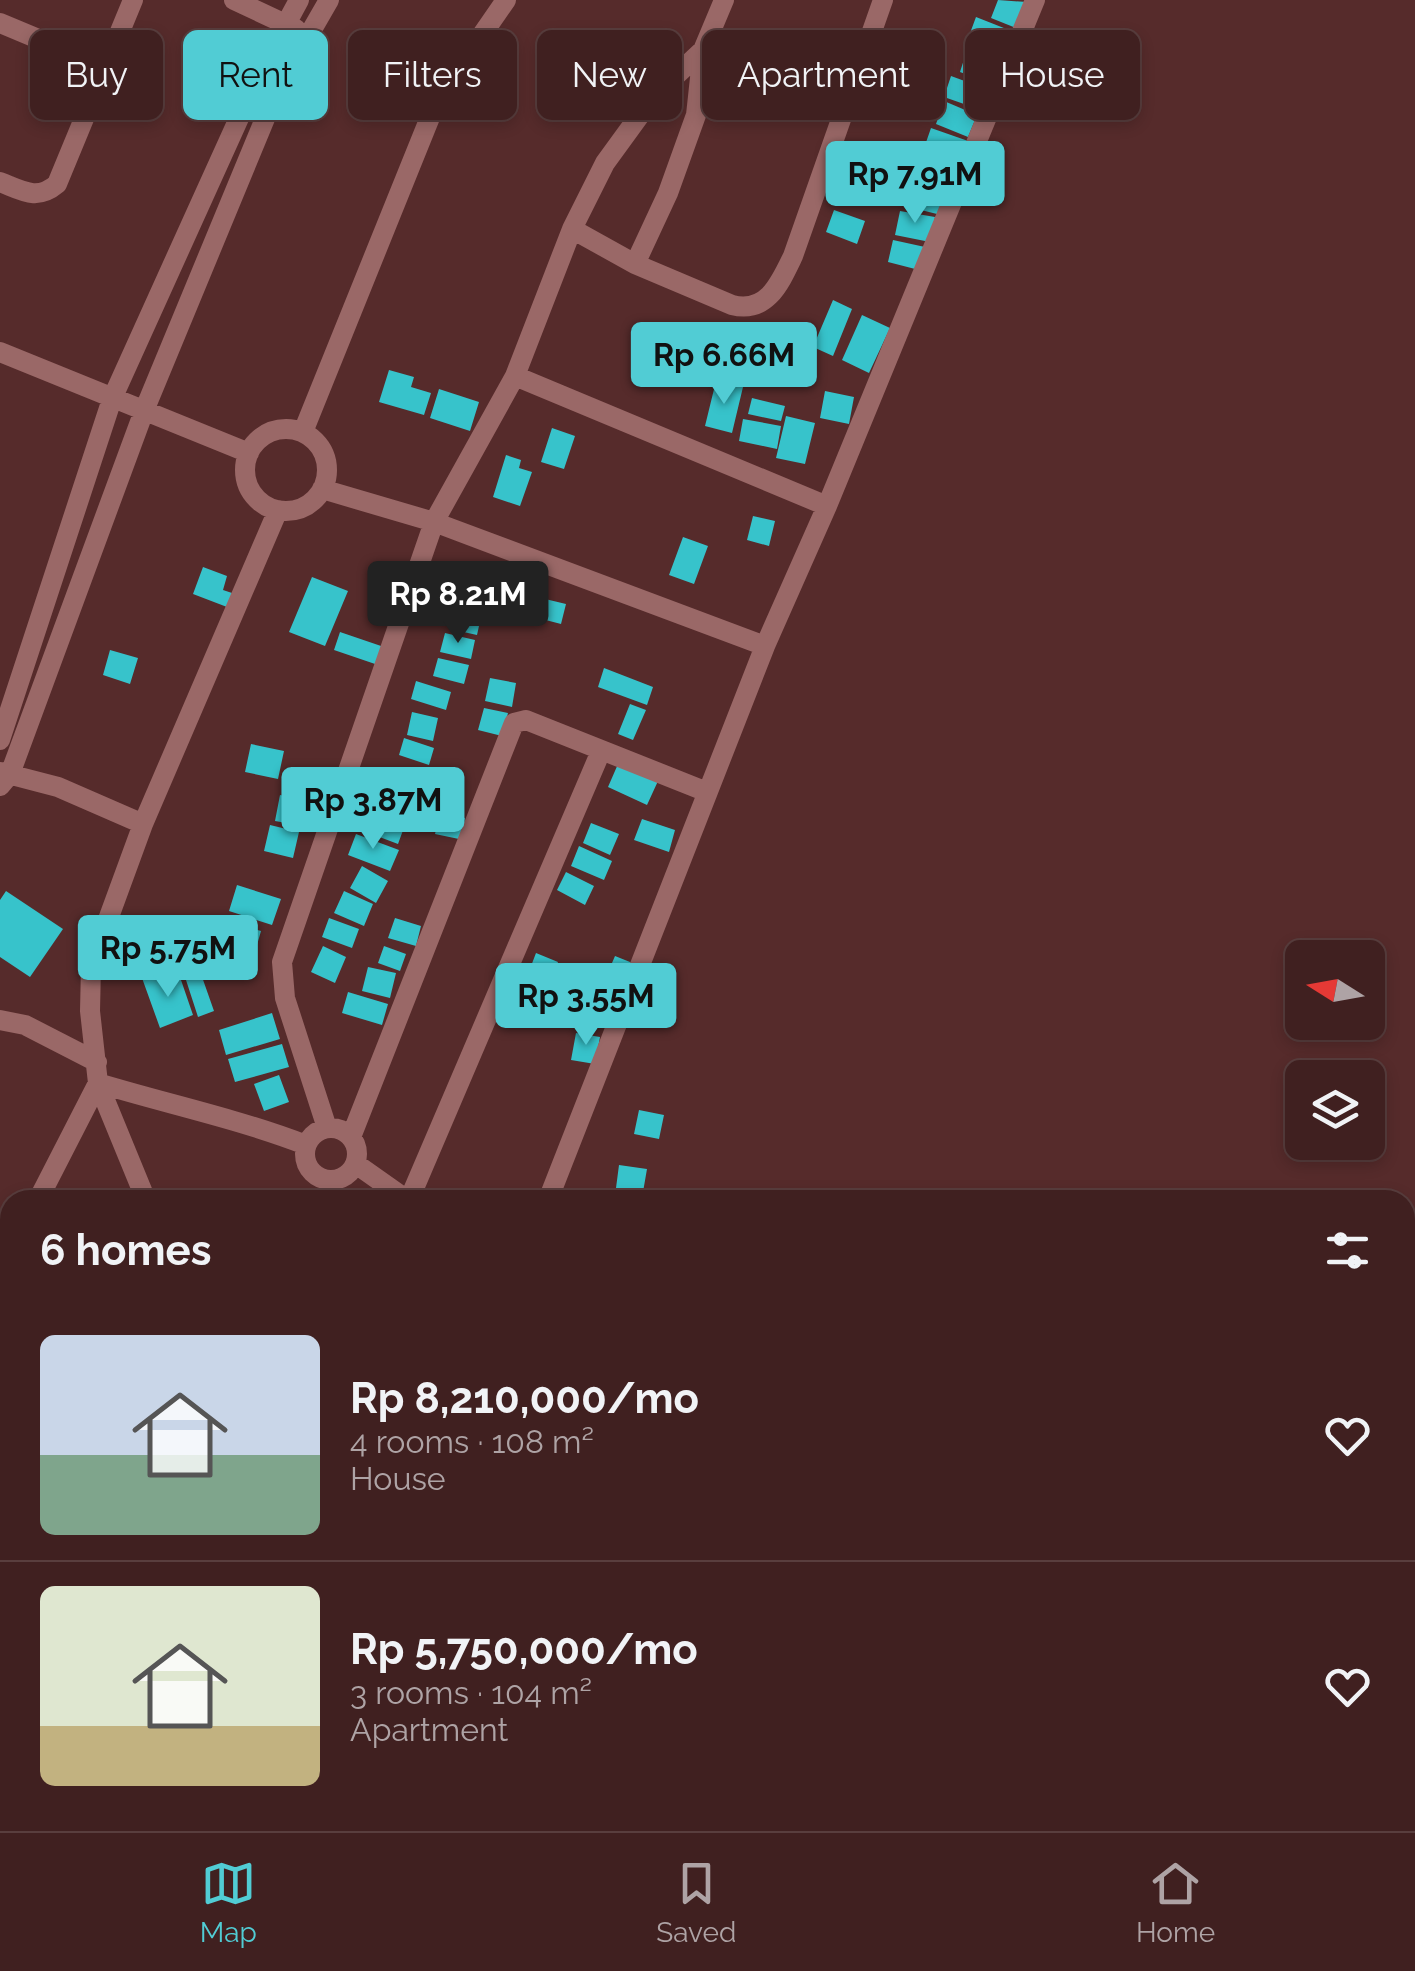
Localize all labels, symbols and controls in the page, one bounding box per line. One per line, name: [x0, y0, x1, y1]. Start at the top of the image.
chip: Buy: [30, 30, 163, 120]
chip: Rent: [183, 30, 328, 120]
chip: Filters: [348, 30, 517, 120]
chip: New: [537, 30, 682, 120]
chip: Apartment: [702, 30, 945, 120]
chip: House: [965, 30, 1140, 120]
pin: Rp 7.91M: [812, 141, 1018, 226]
text: Rp 7.91M: [848, 155, 982, 192]
pin: Rp 6.66M: [621, 322, 827, 407]
text: Rp 6.66M: [653, 336, 795, 373]
pin: Rp 8.21M: [355, 561, 561, 646]
text: Rp 8.21M: [389, 575, 527, 612]
pin: Rp 3.87M: [270, 767, 476, 852]
text: Rp 3.87M: [303, 781, 443, 818]
pin: Rp 5.75M: [65, 915, 271, 1000]
text: Rp 5.75M: [100, 929, 236, 966]
north arrow: [1285, 940, 1385, 1040]
map controls: [1285, 940, 1385, 1160]
pin: Rp 3.55M: [483, 963, 689, 1048]
text: Rp 3.55M: [517, 977, 655, 1014]
button: layers: [1285, 1060, 1385, 1160]
icon: filters: [1320, 1223, 1375, 1278]
text: 6 homes: [40, 1226, 211, 1275]
text: Rp 8,210,000/mo: [350, 1374, 699, 1423]
icon: home: [120, 1375, 240, 1495]
icon: heart: [1320, 1408, 1375, 1463]
text: 4 rooms · 108 m²: [350, 1423, 594, 1460]
text: House: [350, 1460, 446, 1497]
text: Rp 5,750,000/mo: [350, 1625, 698, 1674]
icon: home: [120, 1626, 240, 1746]
icon: heart: [1320, 1659, 1375, 1714]
text: 3 rooms · 104 m²: [350, 1674, 592, 1711]
text: Apartment: [350, 1711, 508, 1748]
tab: Map: [200, 1856, 257, 1949]
tab: Saved: [656, 1856, 736, 1949]
tab: Home: [1136, 1856, 1215, 1949]

